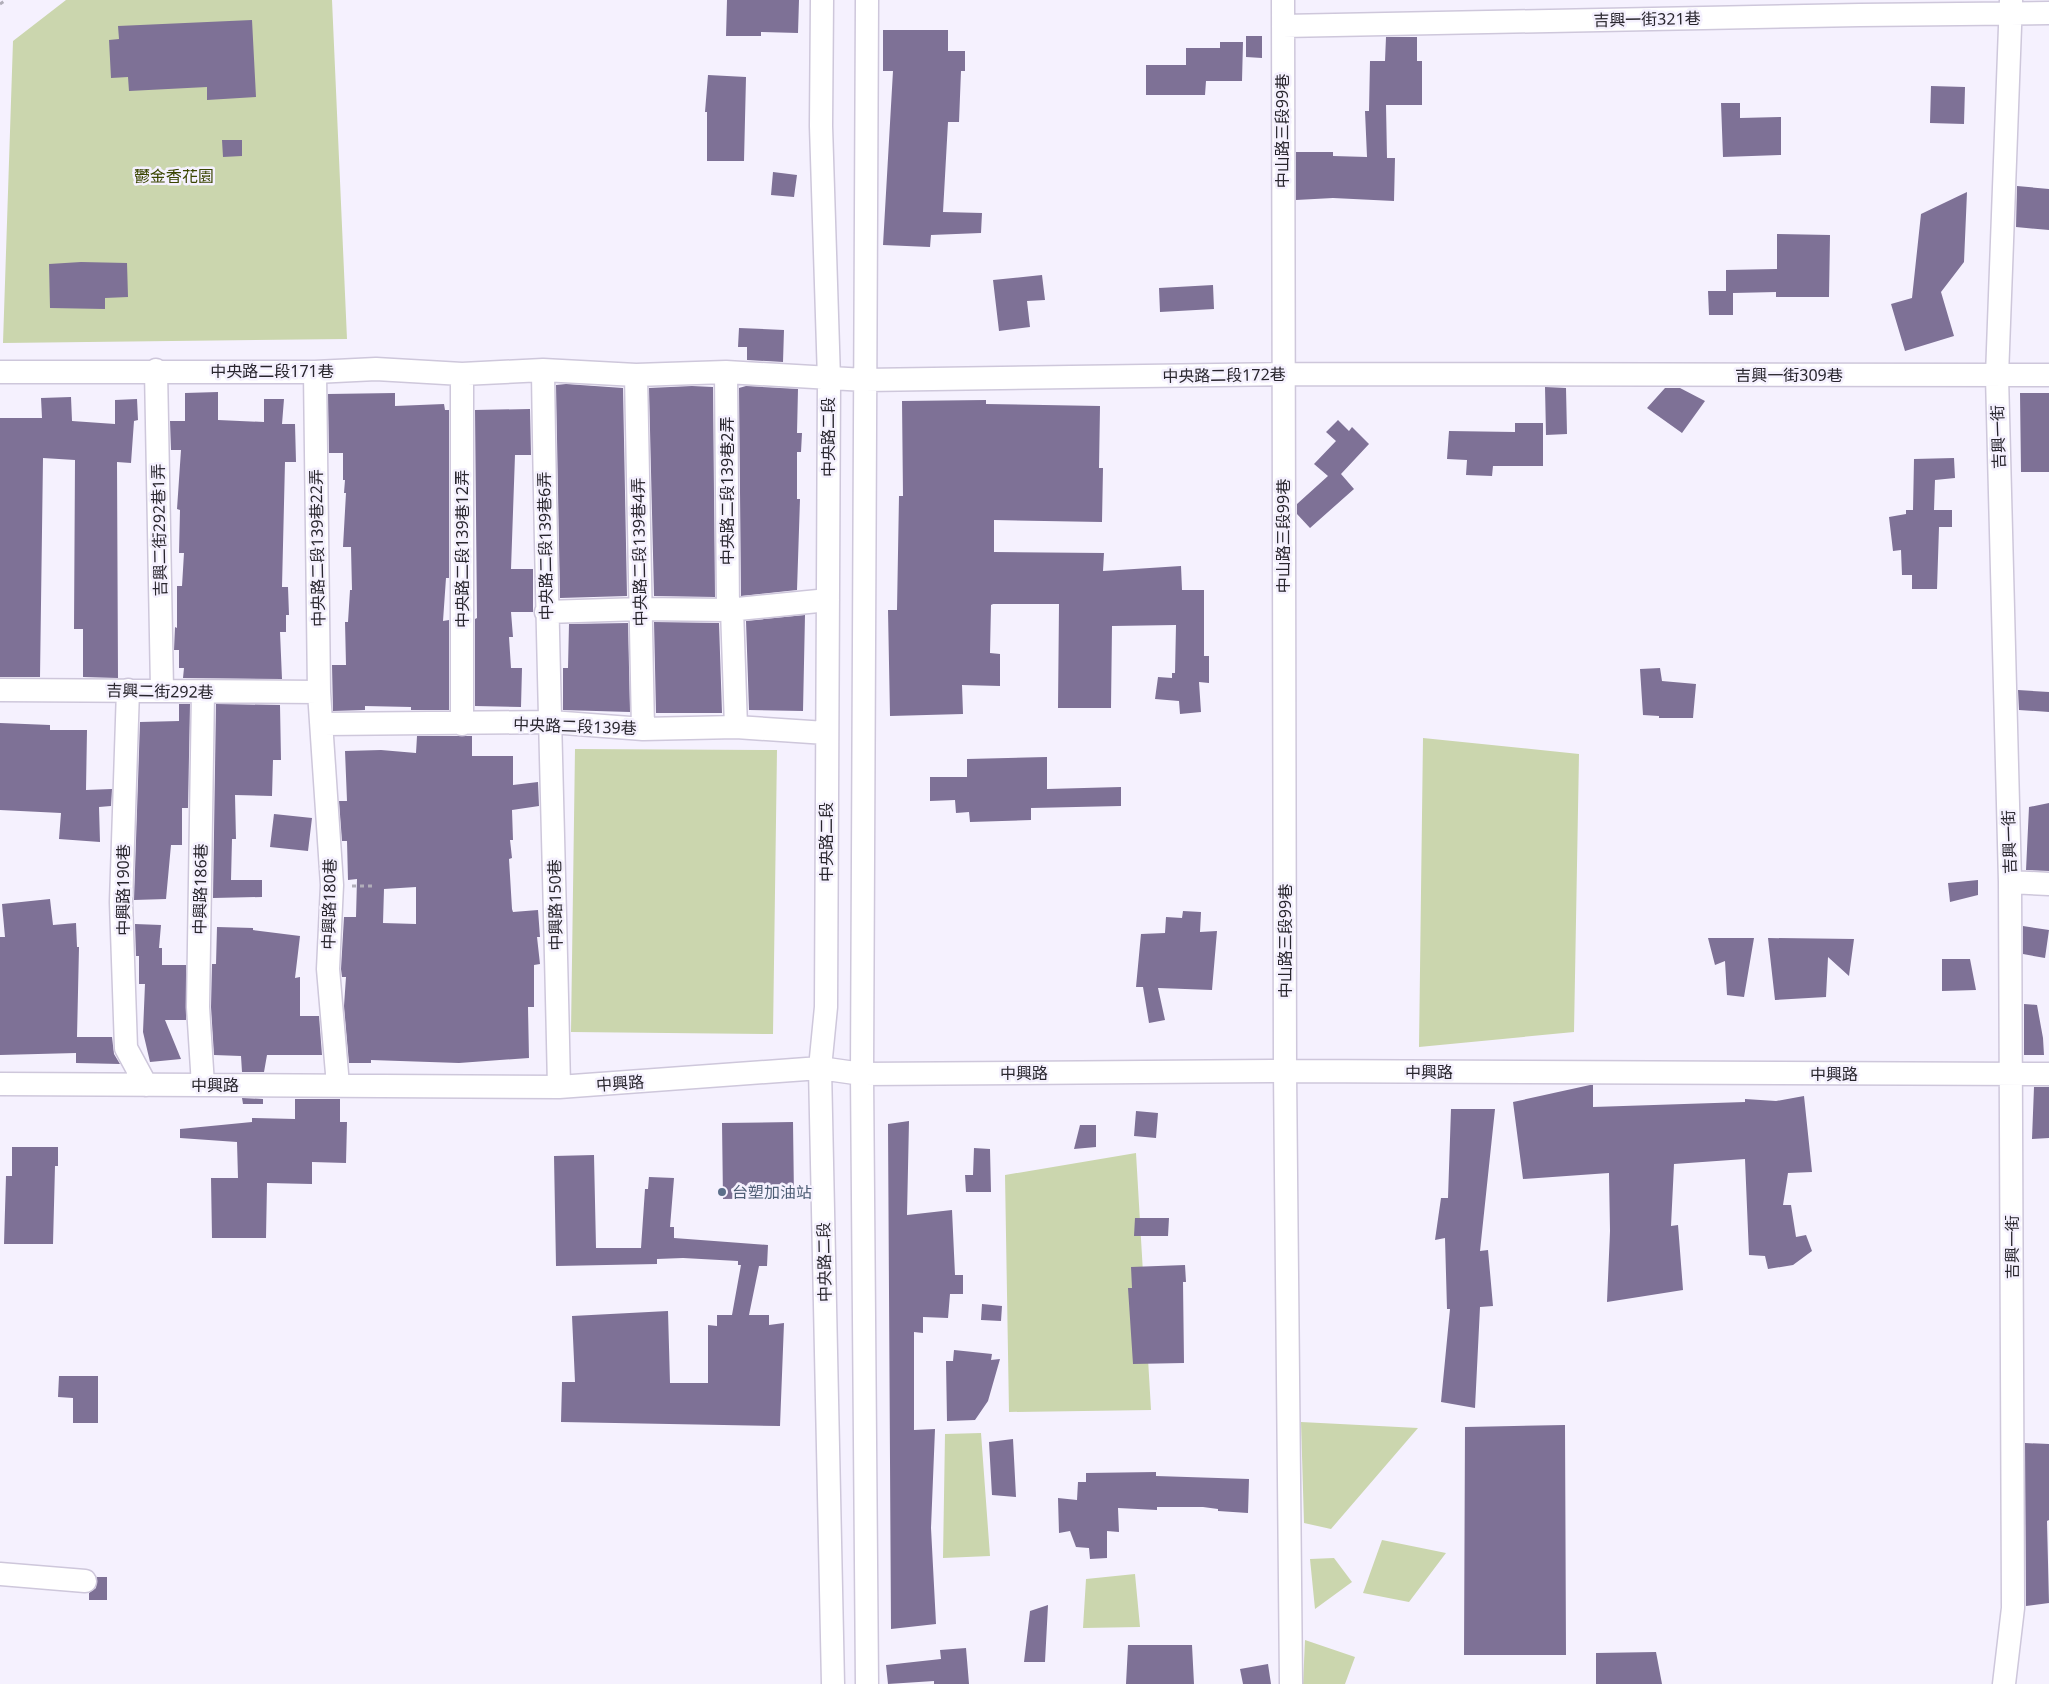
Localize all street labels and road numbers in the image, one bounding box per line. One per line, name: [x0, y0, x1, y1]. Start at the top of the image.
street label: 吉興一街321巷: [1593, 7, 1701, 31]
street label: 中山路三段99巷: [1271, 74, 1293, 188]
street label: 中央路二段171巷: [210, 360, 334, 382]
street label: 中央路二段172巷: [1162, 363, 1286, 387]
street label: 吉興一街309巷: [1735, 364, 1843, 386]
street label: 中央路二段: [817, 397, 839, 477]
street label: 吉興一街: [1986, 405, 2010, 469]
street label: 中央路二段139巷2弄: [716, 417, 738, 565]
street label: 吉興二街292巷1弄: [147, 464, 171, 596]
street label: 中央路二段139巷22弄: [305, 469, 329, 627]
street label: 中央路二段139巷12弄: [451, 470, 473, 628]
street label: 中央路二段139巷6弄: [533, 472, 557, 620]
street label: 中央路二段139巷4弄: [627, 478, 651, 626]
street label: 中山路三段99巷: [1272, 479, 1294, 593]
street label: 吉興二街292巷: [106, 679, 214, 703]
street label: 中央路二段139巷: [513, 713, 637, 739]
street label: 中央路二段: [815, 802, 837, 882]
street label: 吉興一街: [1997, 810, 2021, 874]
street label: 中興路186巷: [188, 843, 212, 935]
street label: 中興路190巷: [112, 844, 134, 936]
street label: 中興路180巷: [317, 858, 341, 950]
street label: 中興路150巷: [543, 859, 567, 951]
street label: 中山路三段99巷: [1274, 884, 1296, 998]
street label: 中興路: [1405, 1061, 1453, 1083]
street label: 中興路: [1000, 1062, 1048, 1084]
street label: 中興路: [1810, 1063, 1858, 1085]
street label: 中興路: [595, 1070, 645, 1096]
street label: 中興路: [191, 1074, 239, 1096]
street label: 吉興一街: [2001, 1215, 2023, 1279]
street label: 中央路二段: [812, 1222, 836, 1302]

